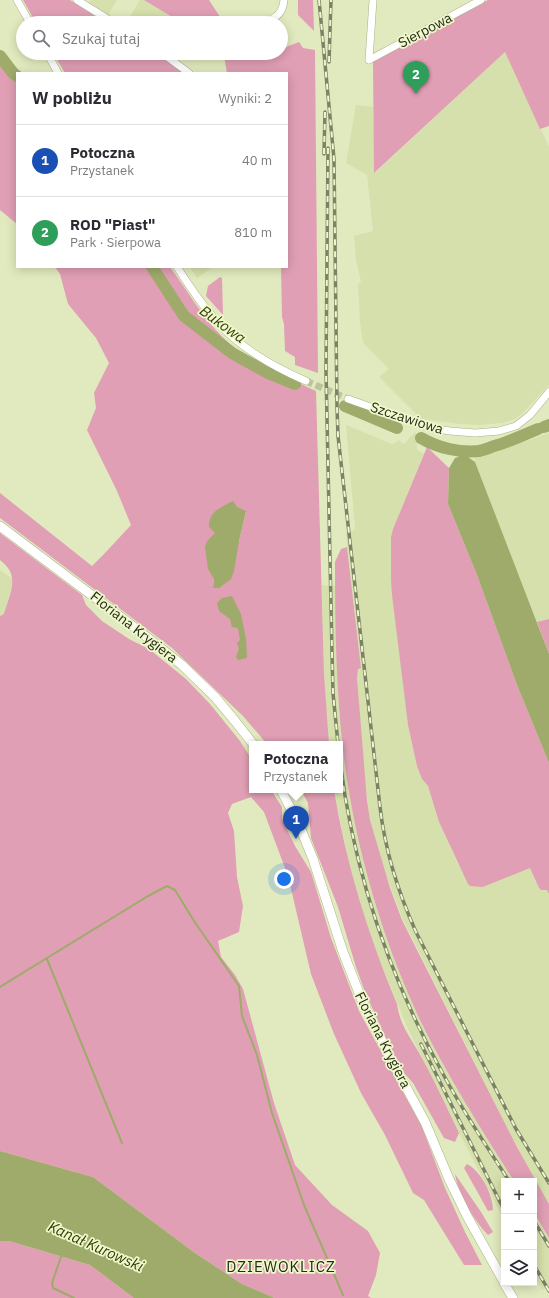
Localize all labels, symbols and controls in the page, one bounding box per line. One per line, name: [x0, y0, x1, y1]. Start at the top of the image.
street label: Sierpowa: [395, 8, 455, 52]
search box: [16, 16, 288, 60]
icon: search: [30, 27, 52, 49]
text: Szukaj tutaj: [62, 29, 140, 48]
pin: 2: [403, 61, 429, 94]
text: W pobliżu: [32, 87, 112, 109]
text: Wyniki: 2: [219, 90, 272, 107]
text: Potoczna: [70, 143, 135, 162]
text: 1: [41, 152, 49, 169]
text: 40 m: [242, 152, 272, 169]
text: Przystanek: [70, 162, 134, 179]
text: ROD "Piast": [70, 215, 155, 234]
text: 2: [41, 224, 49, 241]
text: 810 m: [234, 224, 272, 241]
text: Park · Sierpowa: [70, 234, 161, 251]
water label: Bukowa: [196, 301, 250, 347]
street label: Szczawiowa: [368, 398, 446, 438]
street label: Floriana Krygiera: [87, 587, 182, 667]
popup: [249, 741, 343, 793]
text: Potoczna: [263, 749, 329, 768]
text: Przystanek: [263, 768, 328, 785]
pin: 1: [283, 806, 309, 839]
your location: [274, 869, 294, 889]
street label: Floriana Krygiera: [351, 989, 415, 1092]
map controls: [501, 1178, 537, 1286]
button: +: [501, 1178, 537, 1214]
button: −: [501, 1214, 537, 1250]
water label: Kanał Kurowski: [45, 1216, 147, 1276]
button: layers: [501, 1250, 537, 1286]
district label: DZIEWOKLICZ: [226, 1257, 336, 1276]

